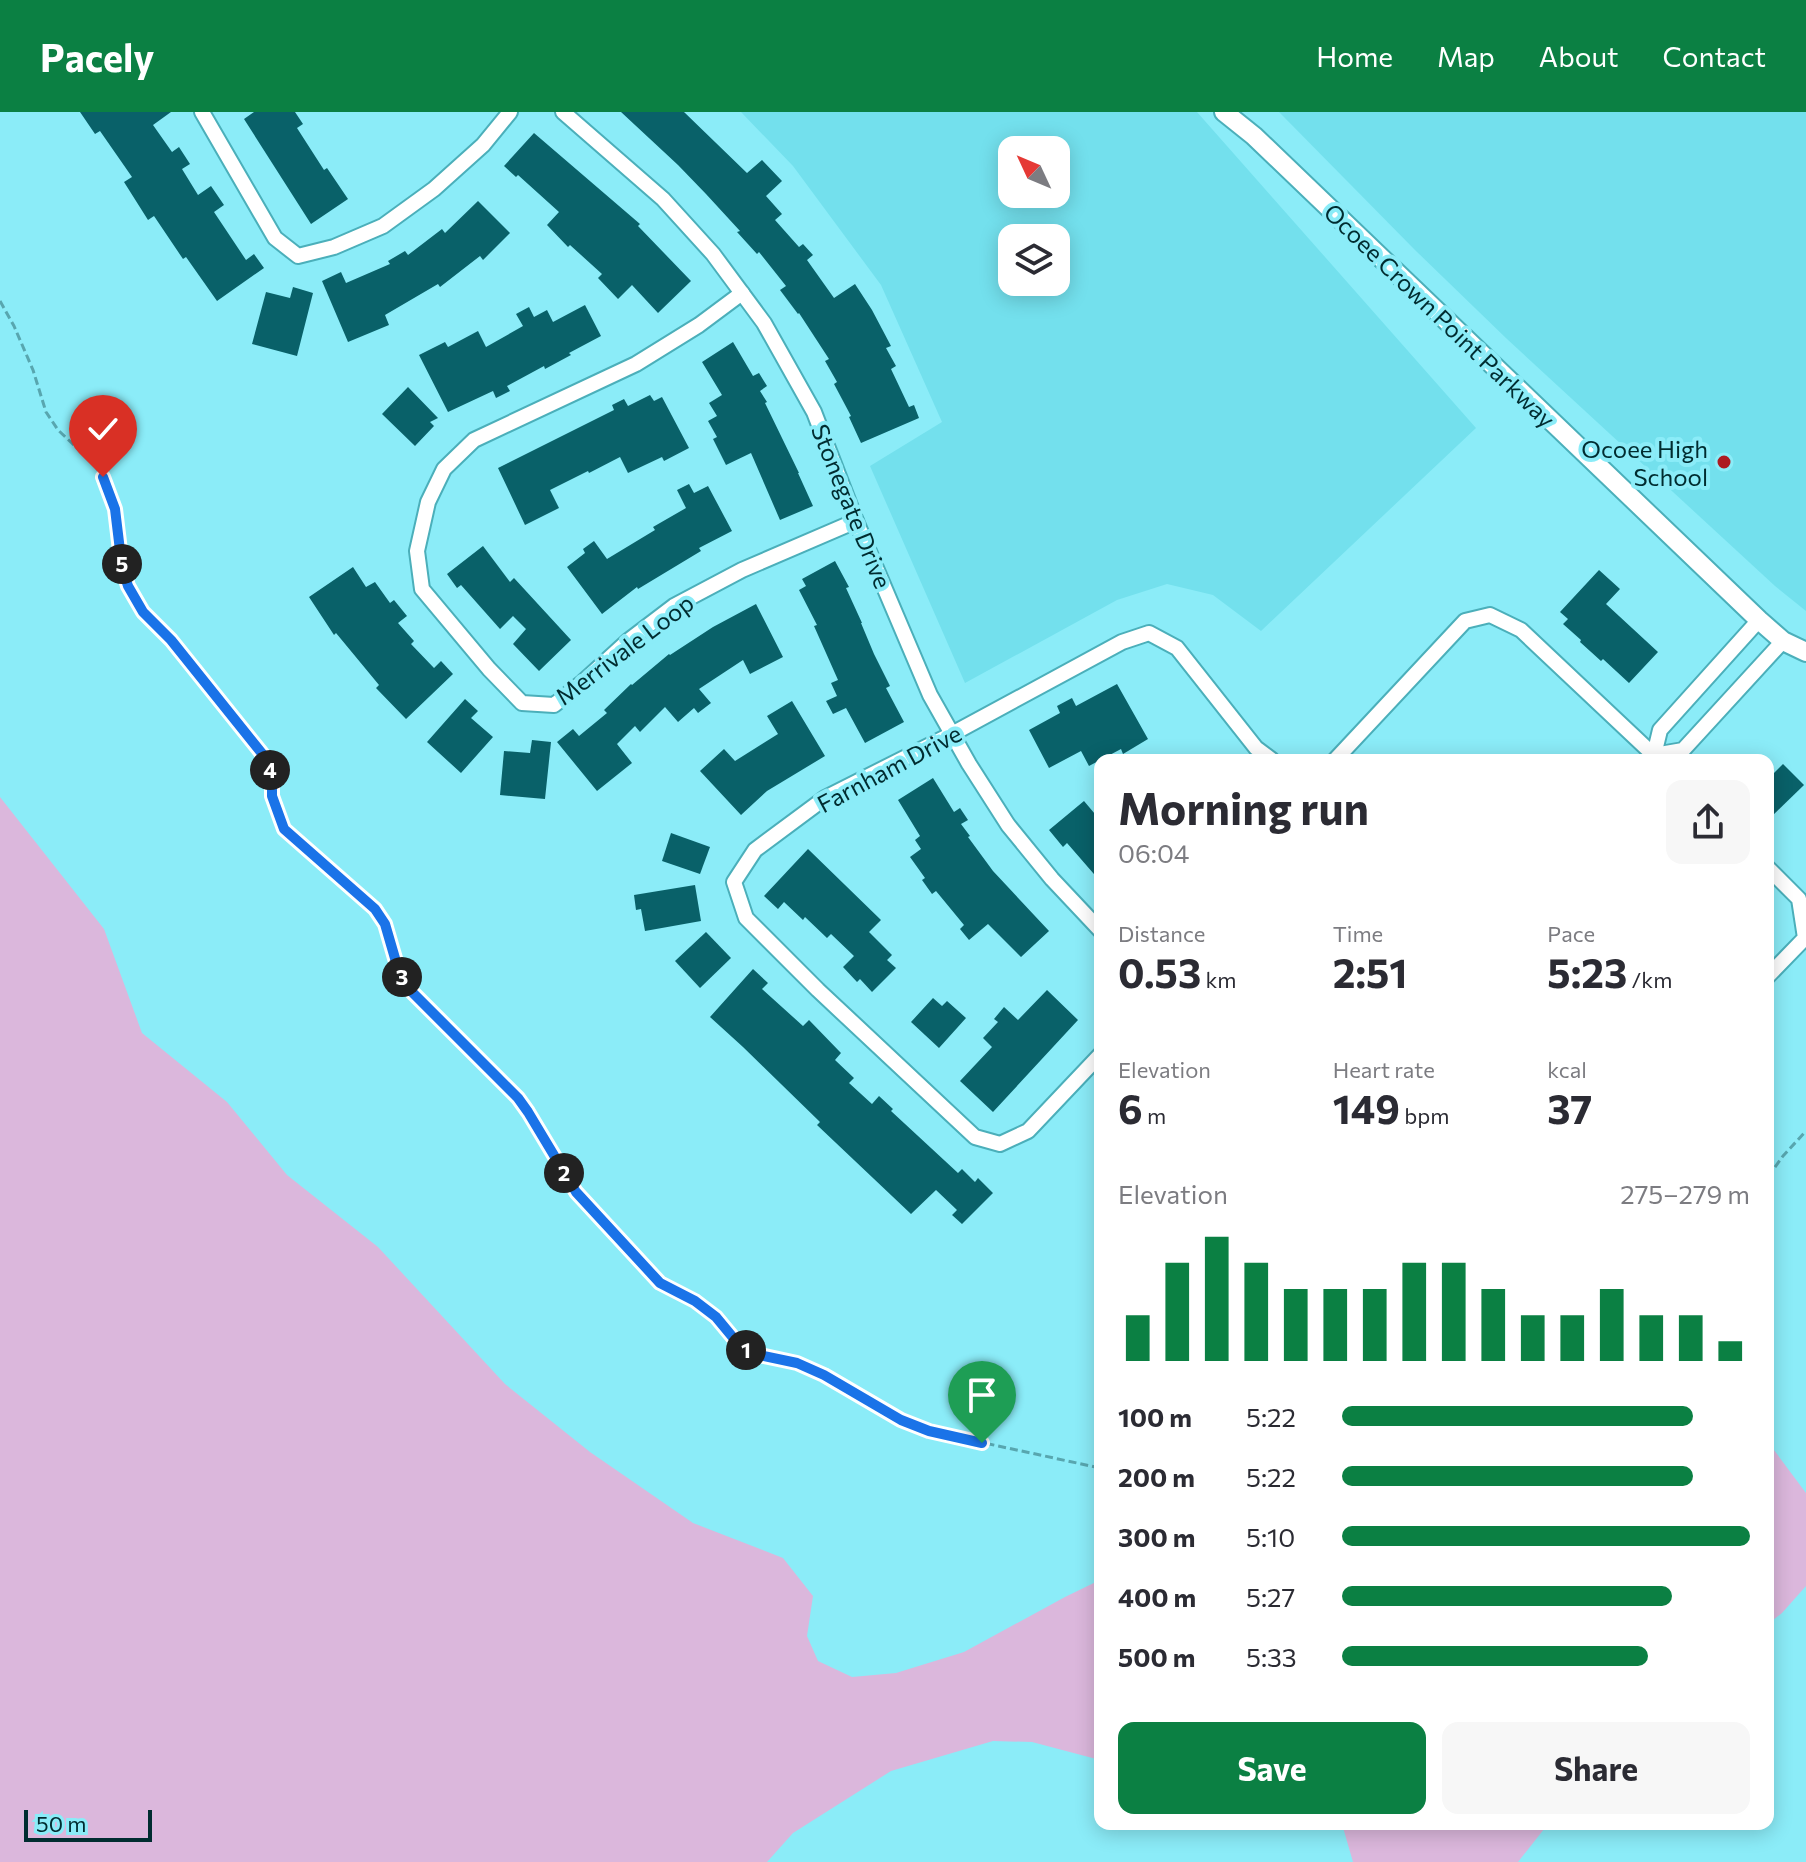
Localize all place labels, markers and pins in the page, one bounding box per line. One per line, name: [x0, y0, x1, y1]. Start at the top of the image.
pin: [69, 395, 137, 477]
place label: Ocoee High School: [1581, 434, 1708, 491]
marker: Ocoee High School: [1715, 453, 1733, 471]
pin: 5: [102, 544, 142, 584]
pin: 4: [250, 750, 290, 790]
pin: 3: [382, 957, 422, 997]
pin: 2: [544, 1153, 584, 1193]
pin: 1: [726, 1330, 766, 1370]
pin: [948, 1361, 1016, 1443]

